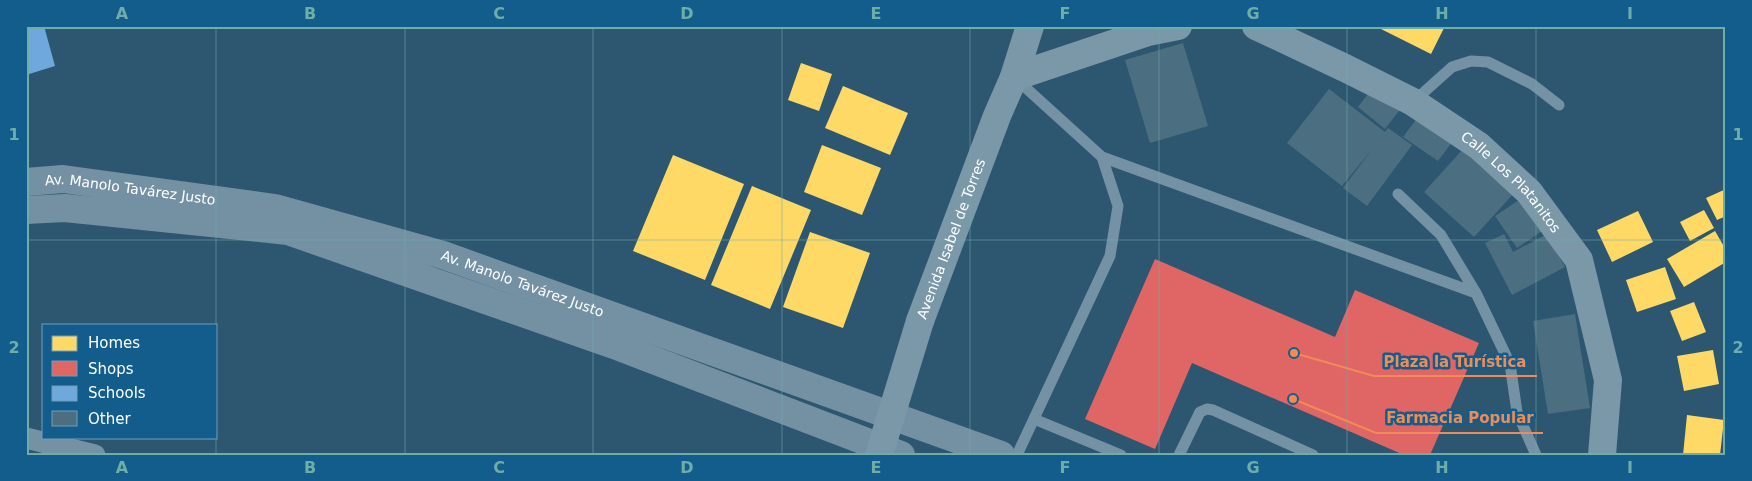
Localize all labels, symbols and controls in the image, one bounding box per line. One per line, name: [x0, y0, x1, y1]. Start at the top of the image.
text: A: [116, 4, 129, 23]
text: B: [304, 4, 316, 23]
text: C: [493, 4, 505, 23]
text: D: [680, 4, 694, 23]
text: E: [871, 4, 881, 23]
text: F: [1060, 4, 1070, 23]
text: G: [1246, 4, 1260, 23]
text: H: [1435, 4, 1449, 23]
text: I: [1627, 4, 1633, 23]
text: 1: [8, 125, 20, 144]
text: 1: [1732, 125, 1744, 144]
street label: Calle Los Platanitos: [1458, 128, 1564, 236]
street label: Avenida Isabel de Torres: [914, 156, 988, 321]
street label: Av. Manolo Tavárez Justo: [44, 171, 217, 208]
street label: Av. Manolo Tavárez Justo: [439, 247, 606, 320]
legend: [42, 324, 218, 438]
text: Homes: [88, 334, 140, 352]
text: 2: [8, 338, 20, 357]
text: 2: [1732, 338, 1744, 357]
callout: Plaza la Turística: [1374, 346, 1537, 376]
text: Plaza la Turística: [1384, 353, 1526, 371]
text: Shops: [88, 360, 134, 378]
text: Schools: [88, 384, 146, 402]
callout: Farmacia Popular: [1376, 403, 1543, 433]
text: Farmacia Popular: [1386, 409, 1534, 427]
text: Other: [88, 410, 131, 428]
text: A: [116, 458, 129, 477]
text: B: [304, 458, 316, 477]
text: C: [493, 458, 505, 477]
text: D: [680, 458, 694, 477]
text: E: [871, 458, 881, 477]
text: F: [1060, 458, 1070, 477]
text: G: [1246, 458, 1260, 477]
text: H: [1435, 458, 1449, 477]
text: I: [1627, 458, 1633, 477]

